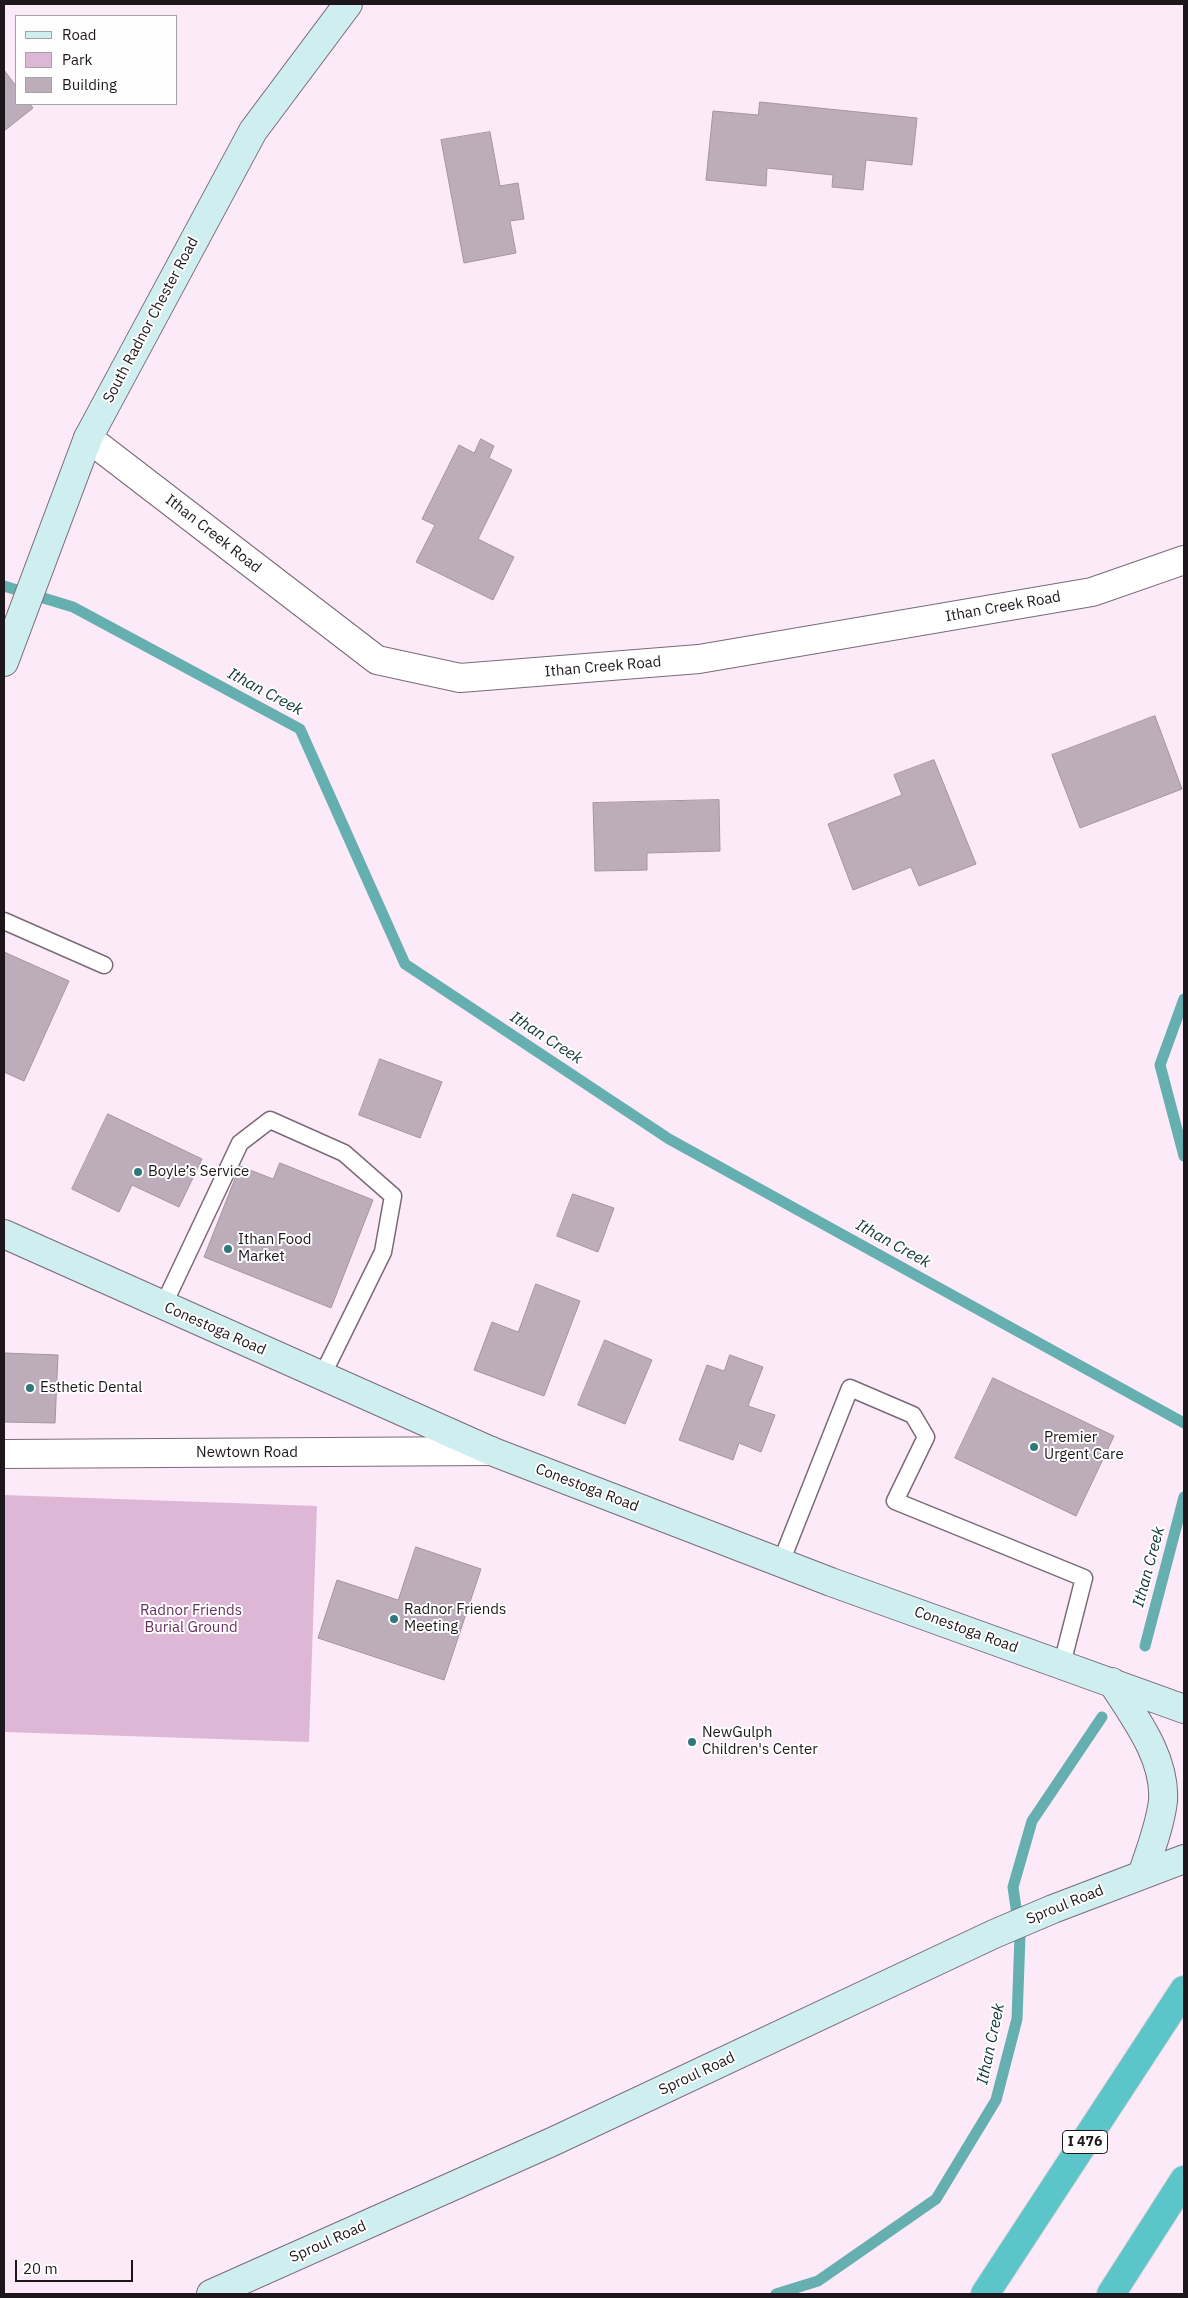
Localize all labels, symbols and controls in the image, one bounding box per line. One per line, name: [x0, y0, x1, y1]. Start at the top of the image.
legend: [15, 15, 178, 105]
text: Road: [62, 25, 97, 44]
text: Park: [62, 50, 92, 69]
text: Building: [62, 75, 117, 94]
street label: South Radnor Chester Road: [100, 234, 202, 406]
street label: Ithan Creek Road: [161, 491, 265, 577]
street label: Ithan Creek Road: [944, 588, 1062, 626]
street label: Ithan Creek Road: [544, 653, 662, 681]
water label: Ithan Creek: [224, 664, 306, 720]
water label: Ithan Creek: [506, 1007, 586, 1069]
place label: Boyle’s Service: [148, 1163, 249, 1181]
marker: Boyle’s Service: [132, 1166, 144, 1178]
water label: Ithan Creek: [852, 1216, 934, 1272]
place label: Ithan Food Market: [238, 1231, 311, 1266]
marker: Ithan Food Market: [222, 1243, 234, 1255]
street label: Conestoga Road: [161, 1299, 269, 1359]
place label: Esthetic Dental: [40, 1379, 142, 1397]
marker: Esthetic Dental: [24, 1382, 36, 1394]
place label: Premier Urgent Care: [1044, 1429, 1124, 1464]
marker: Premier Urgent Care: [1028, 1441, 1040, 1453]
street label: Newtown Road: [196, 1444, 298, 1462]
street label: Conestoga Road: [533, 1460, 641, 1516]
water label: Ithan Creek: [1129, 1525, 1169, 1609]
place label: Radnor Friends Meeting: [404, 1601, 506, 1636]
park label: Radnor Friends Burial Ground: [140, 1602, 242, 1637]
street label: Conestoga Road: [912, 1603, 1020, 1657]
marker: Radnor Friends Meeting: [388, 1613, 400, 1625]
place label: NewGulph Children's Center: [702, 1724, 818, 1759]
marker: NewGulph Children's Center: [686, 1736, 698, 1748]
street label: Sproul Road: [1024, 1881, 1106, 1929]
water label: Ithan Creek: [973, 2002, 1009, 2086]
street label: Sproul Road: [656, 2049, 738, 2099]
road number: I 476: [1062, 2130, 1108, 2154]
street label: Sproul Road: [287, 2217, 369, 2267]
scale bar: [18, 2250, 135, 2282]
text: 20 m: [23, 2259, 58, 2278]

